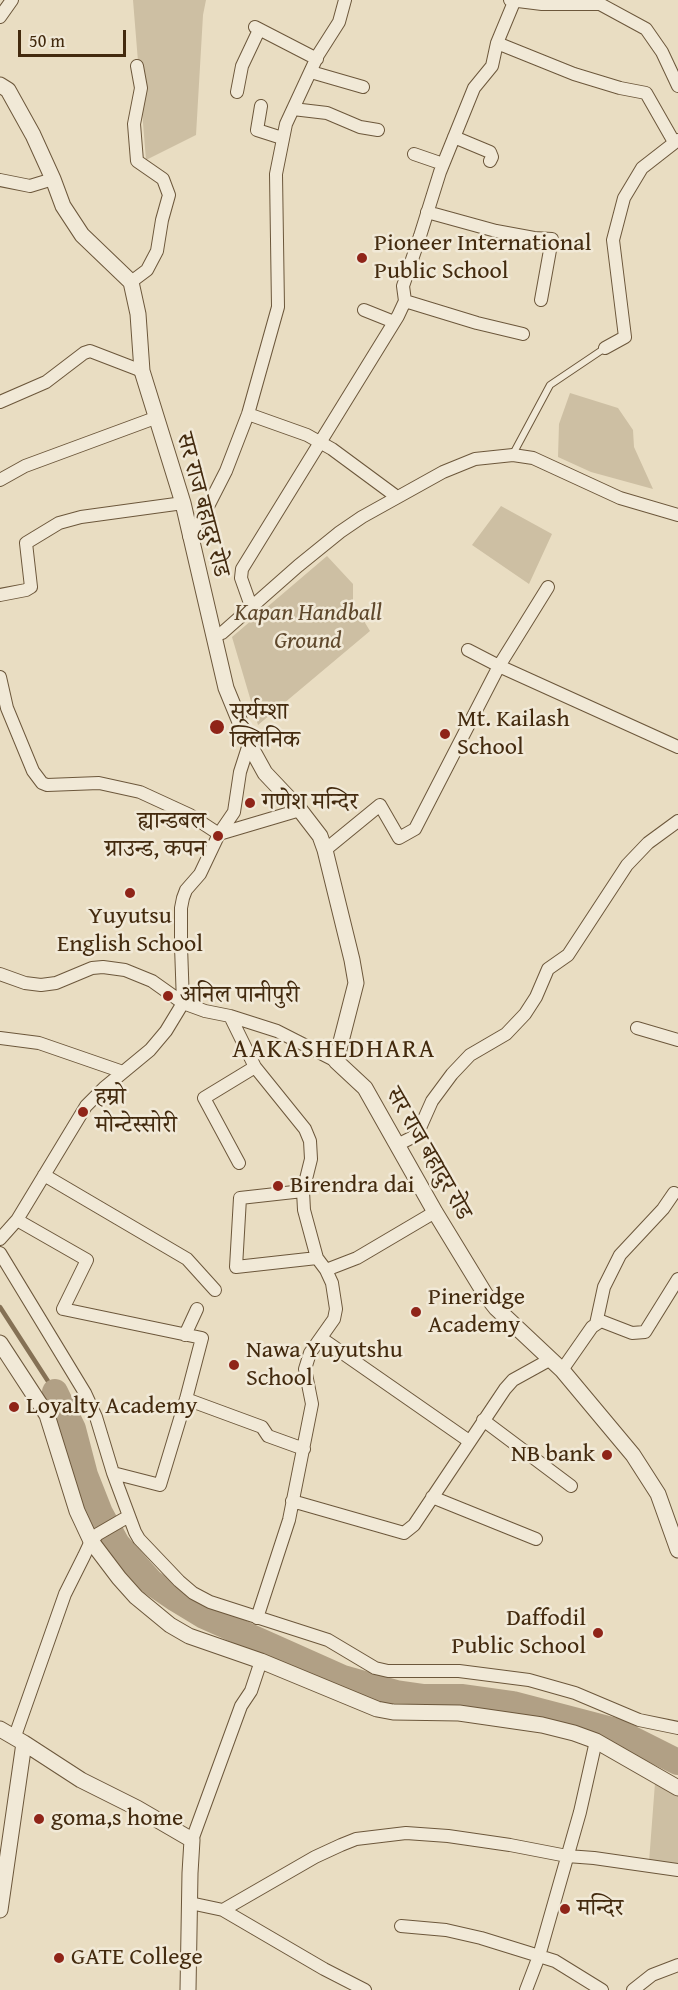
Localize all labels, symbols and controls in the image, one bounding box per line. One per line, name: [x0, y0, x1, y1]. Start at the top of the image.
scale bar: [21, 18, 129, 56]
text: 50 m: [29, 27, 65, 54]
place label: Pioneer International Public School: [374, 230, 591, 286]
marker: Pioneer International Public School: [355, 251, 369, 265]
street label: सर राज बहादुर रोड: [169, 430, 235, 580]
park label: Kapan Handball Ground: [234, 600, 382, 656]
place label: सूर्यम्शा क्लिनिक: [230, 699, 300, 755]
place label: Mt. Kailash School: [457, 706, 570, 762]
marker: सूर्यम्शा क्लिनिक: [208, 718, 226, 736]
marker: Mt. Kailash School: [438, 727, 452, 741]
place label: गणेश मन्दिर: [262, 789, 358, 817]
marker: गणेश मन्दिर: [243, 796, 257, 810]
place label: ह्यान्डबल ग्राउन्ड, कपन: [105, 808, 206, 864]
marker: ह्यान्डबल ग्राउन्ड, कपन: [211, 829, 225, 843]
marker: Yuyutsu English School: [123, 886, 137, 900]
place label: Yuyutsu English School: [57, 903, 203, 959]
place label: अनिल पानीपुरी: [180, 982, 299, 1010]
marker: अनिल पानीपुरी: [161, 989, 175, 1003]
district label: AAKASHEDHARA: [232, 1034, 436, 1066]
street label: सर राज बहादुर रोड: [378, 1083, 478, 1225]
place label: हम्रो मोन्टेस्सोरी: [95, 1084, 177, 1140]
marker: हम्रो मोन्टेस्सोरी: [76, 1105, 90, 1119]
place label: Birendra dai: [290, 1172, 415, 1200]
marker: Birendra dai: [271, 1179, 285, 1193]
place label: Pineridge Academy: [428, 1284, 525, 1340]
marker: Pineridge Academy: [409, 1305, 423, 1319]
place label: Nawa Yuyutshu School: [246, 1337, 403, 1393]
marker: Nawa Yuyutshu School: [227, 1358, 241, 1372]
place label: Loyalty Academy: [26, 1393, 197, 1421]
marker: Loyalty Academy: [7, 1400, 21, 1414]
place label: NB bank: [511, 1441, 595, 1469]
marker: NB bank: [600, 1448, 614, 1462]
place label: Daffodil Public School: [452, 1605, 586, 1661]
marker: Daffodil Public School: [591, 1626, 605, 1640]
place label: goma,s home: [51, 1805, 183, 1833]
marker: goma,s home: [32, 1812, 46, 1826]
place label: मन्दिर: [577, 1895, 623, 1923]
marker: मन्दिर: [558, 1902, 572, 1916]
place label: GATE College: [71, 1944, 203, 1972]
marker: GATE College: [52, 1951, 66, 1965]

